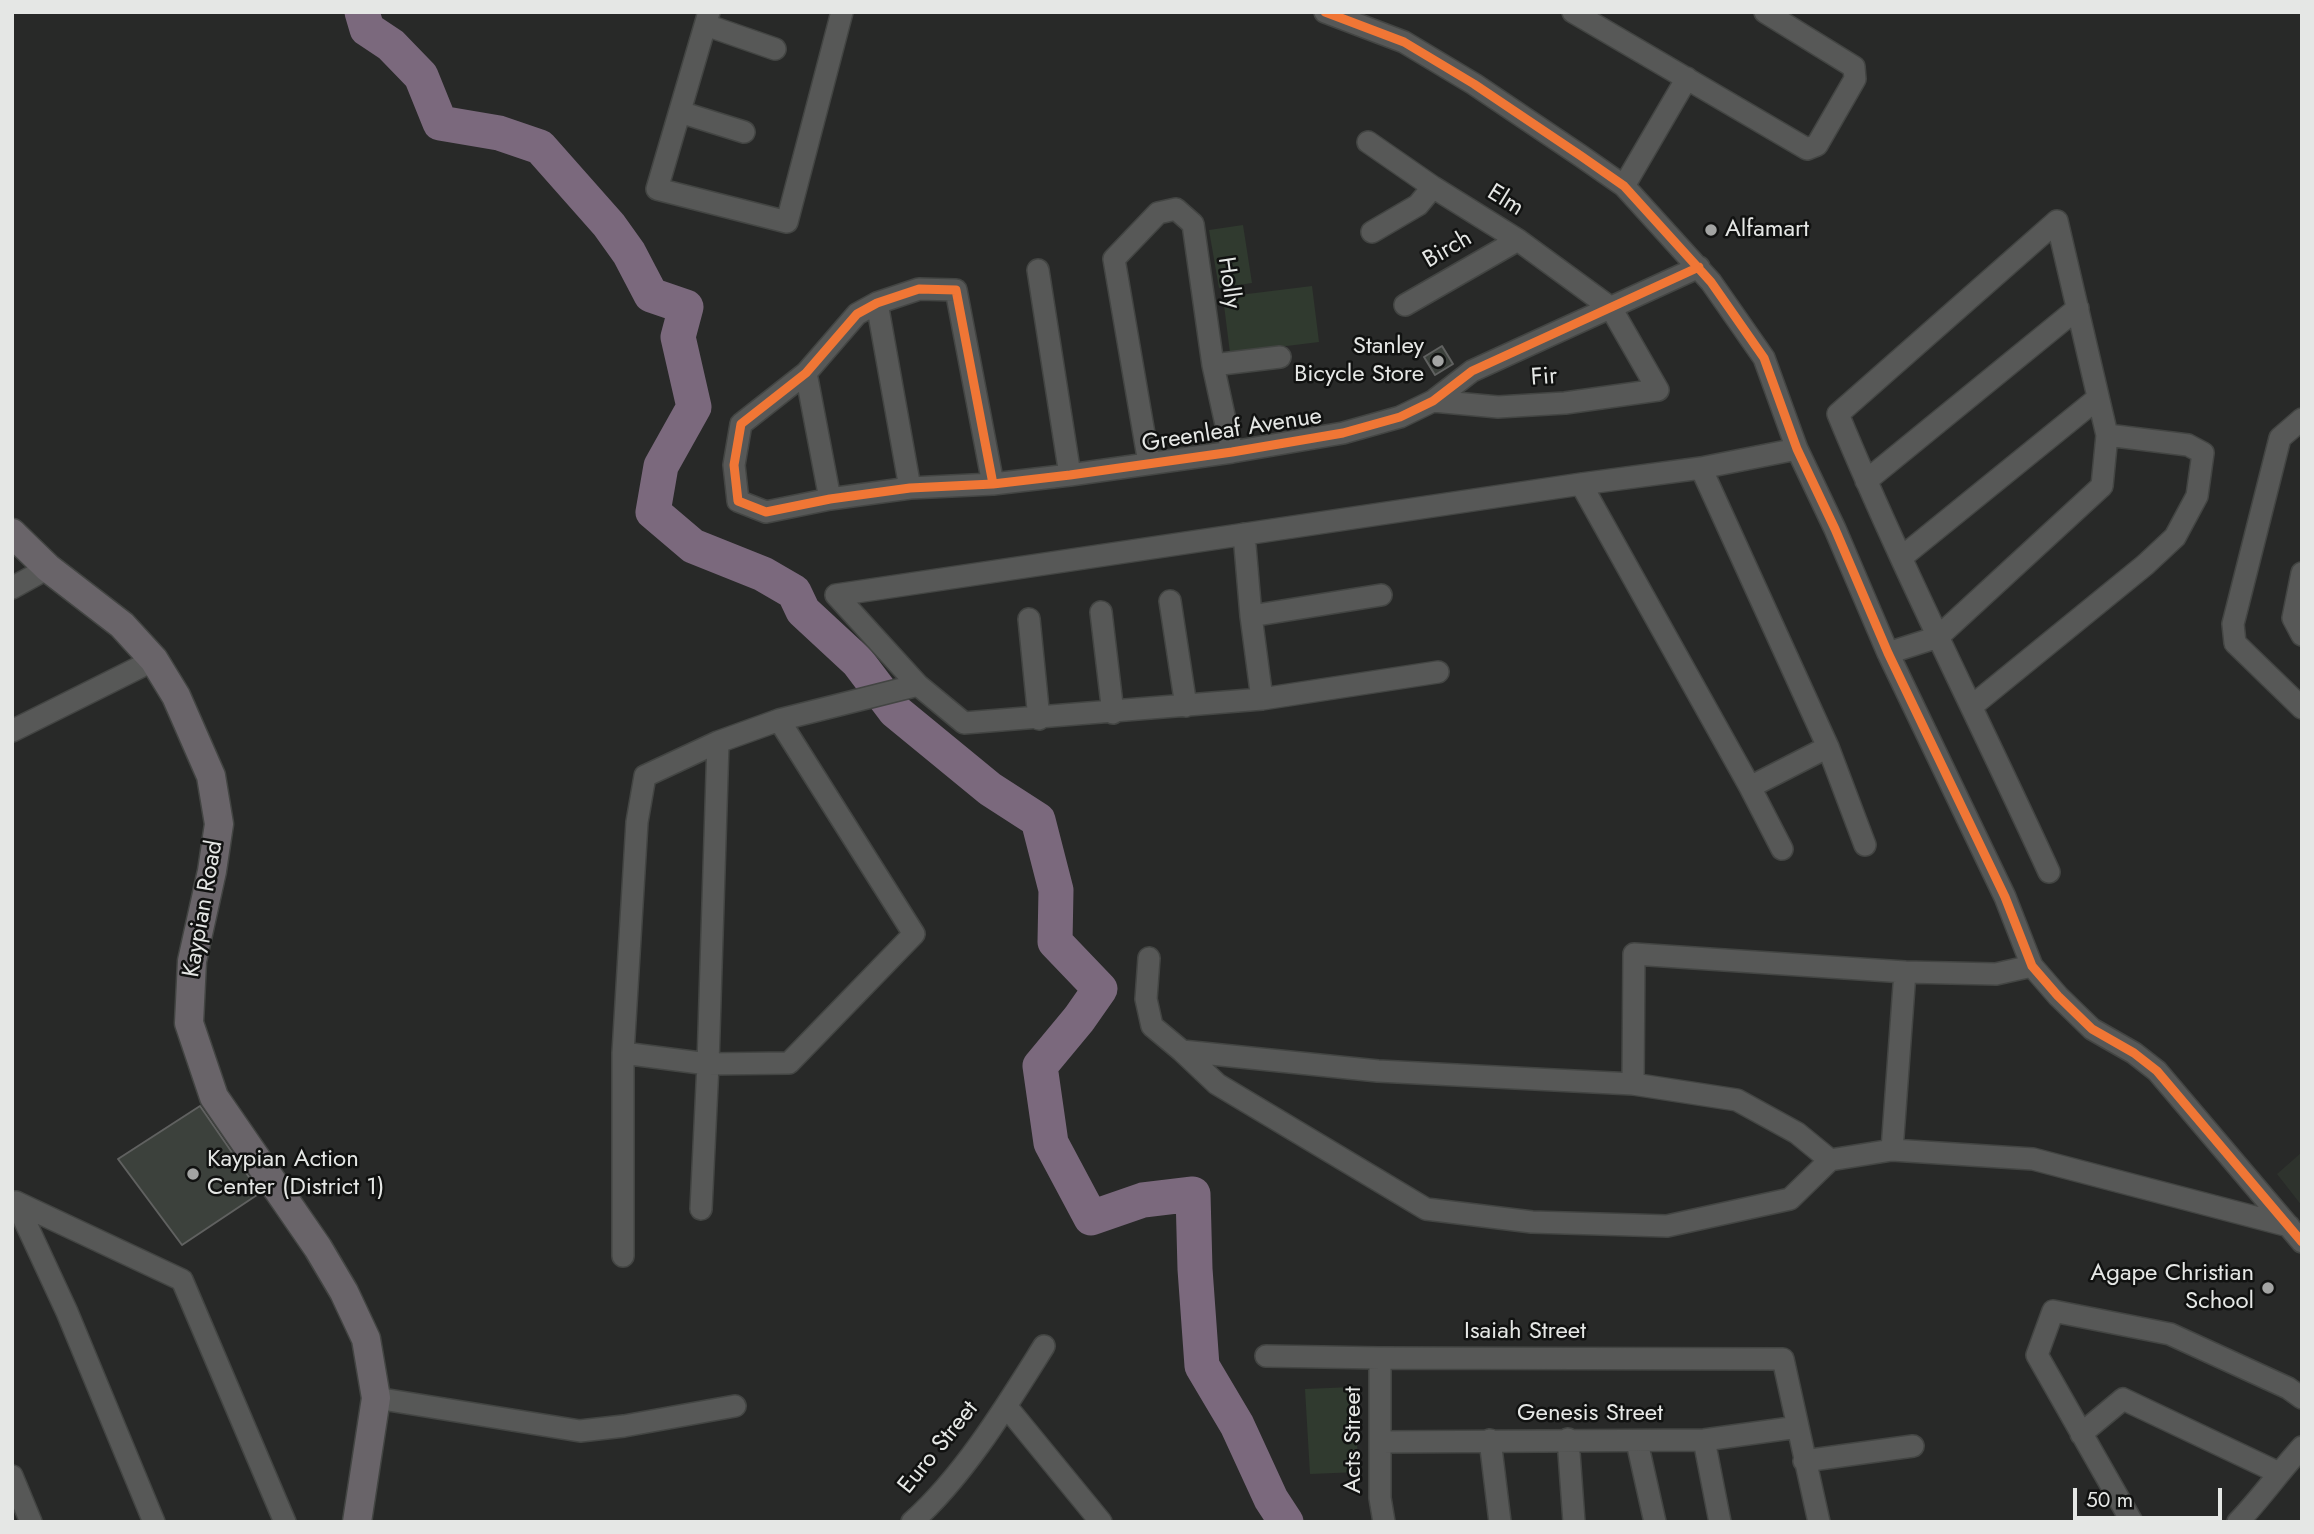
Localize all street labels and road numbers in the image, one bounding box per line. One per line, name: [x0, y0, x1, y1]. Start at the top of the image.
street label: Elm: [1481, 179, 1529, 223]
street label: Birch: [1418, 225, 1478, 275]
street label: Holly: [1210, 255, 1246, 311]
street label: Fir: [1530, 363, 1558, 393]
street label: Greenleaf Avenue: [1140, 403, 1324, 459]
street label: Kaypian Road: [178, 838, 230, 980]
street label: Isaiah Street: [1464, 1318, 1586, 1346]
street label: Acts Street: [1340, 1386, 1368, 1494]
street label: Euro Street: [893, 1396, 985, 1500]
street label: Genesis Street: [1517, 1400, 1663, 1428]

